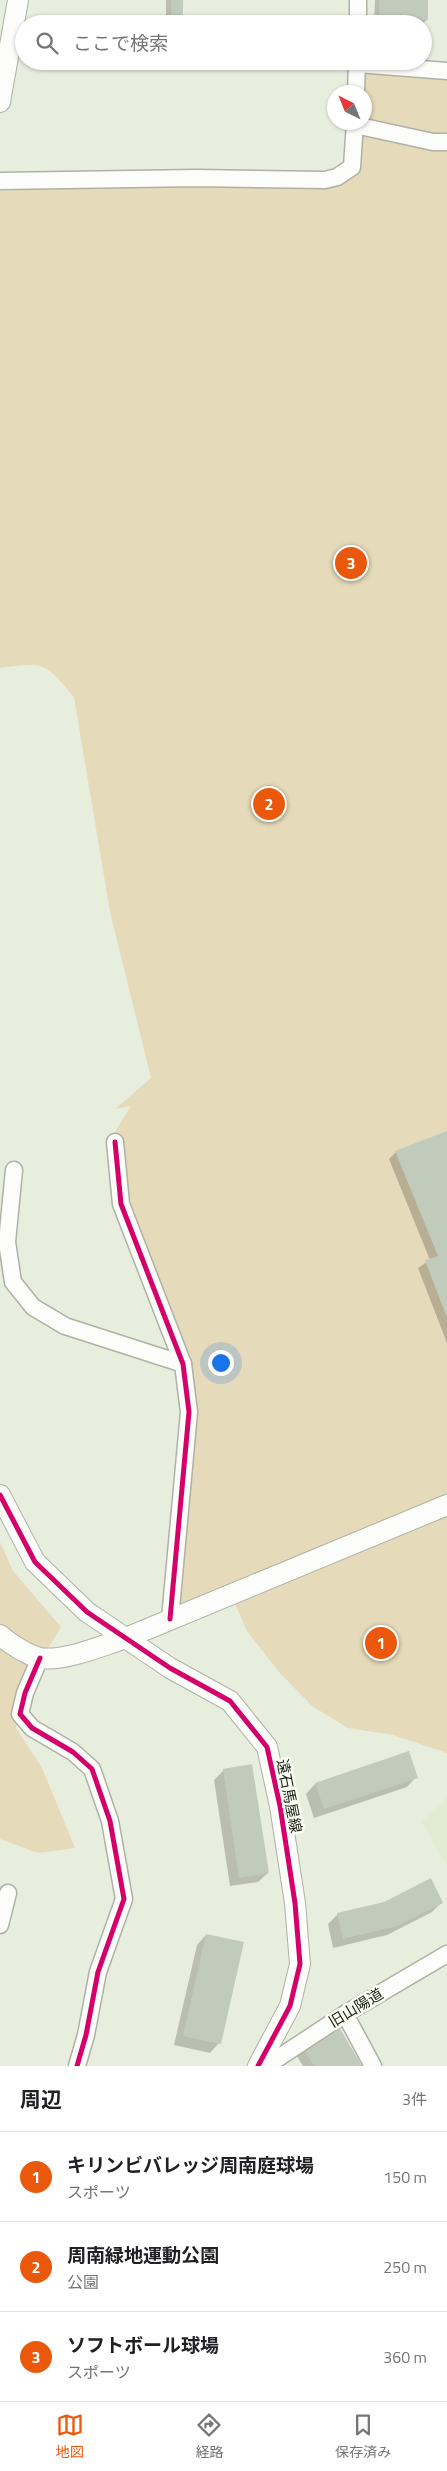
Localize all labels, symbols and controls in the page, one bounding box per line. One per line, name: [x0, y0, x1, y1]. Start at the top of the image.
search box: [15, 15, 432, 70]
text: ここで検索: [73, 28, 168, 57]
icon: search: [33, 29, 61, 57]
north arrow: [327, 85, 372, 130]
pin: 3: [335, 544, 367, 582]
pin: 2: [253, 785, 285, 823]
your location: [208, 1350, 234, 1376]
pin: 1: [365, 1624, 397, 1662]
street label: 遠石馬屋線: [271, 1757, 308, 1835]
street label: 旧山陽道: [324, 1982, 387, 2033]
text: 周辺: [20, 2083, 62, 2115]
text: 3件: [402, 2087, 427, 2111]
text: キリンビバレッジ周南庭球場: [67, 2150, 314, 2179]
text: 1: [32, 2165, 40, 2189]
text: 150 m: [383, 2165, 427, 2189]
text: スポーツ: [67, 2180, 131, 2204]
text: 周南緑地運動公園: [67, 2240, 219, 2269]
text: 2: [32, 2255, 40, 2279]
text: 250 m: [383, 2255, 427, 2279]
text: 公園: [67, 2270, 99, 2294]
text: ソフトボール球場: [67, 2330, 219, 2359]
text: 3: [32, 2345, 40, 2369]
text: 360 m: [383, 2345, 427, 2369]
text: スポーツ: [67, 2360, 131, 2384]
tab: 地図: [56, 2411, 84, 2462]
tab: 経路: [195, 2411, 223, 2462]
tab: 保存済み: [335, 2411, 391, 2462]

